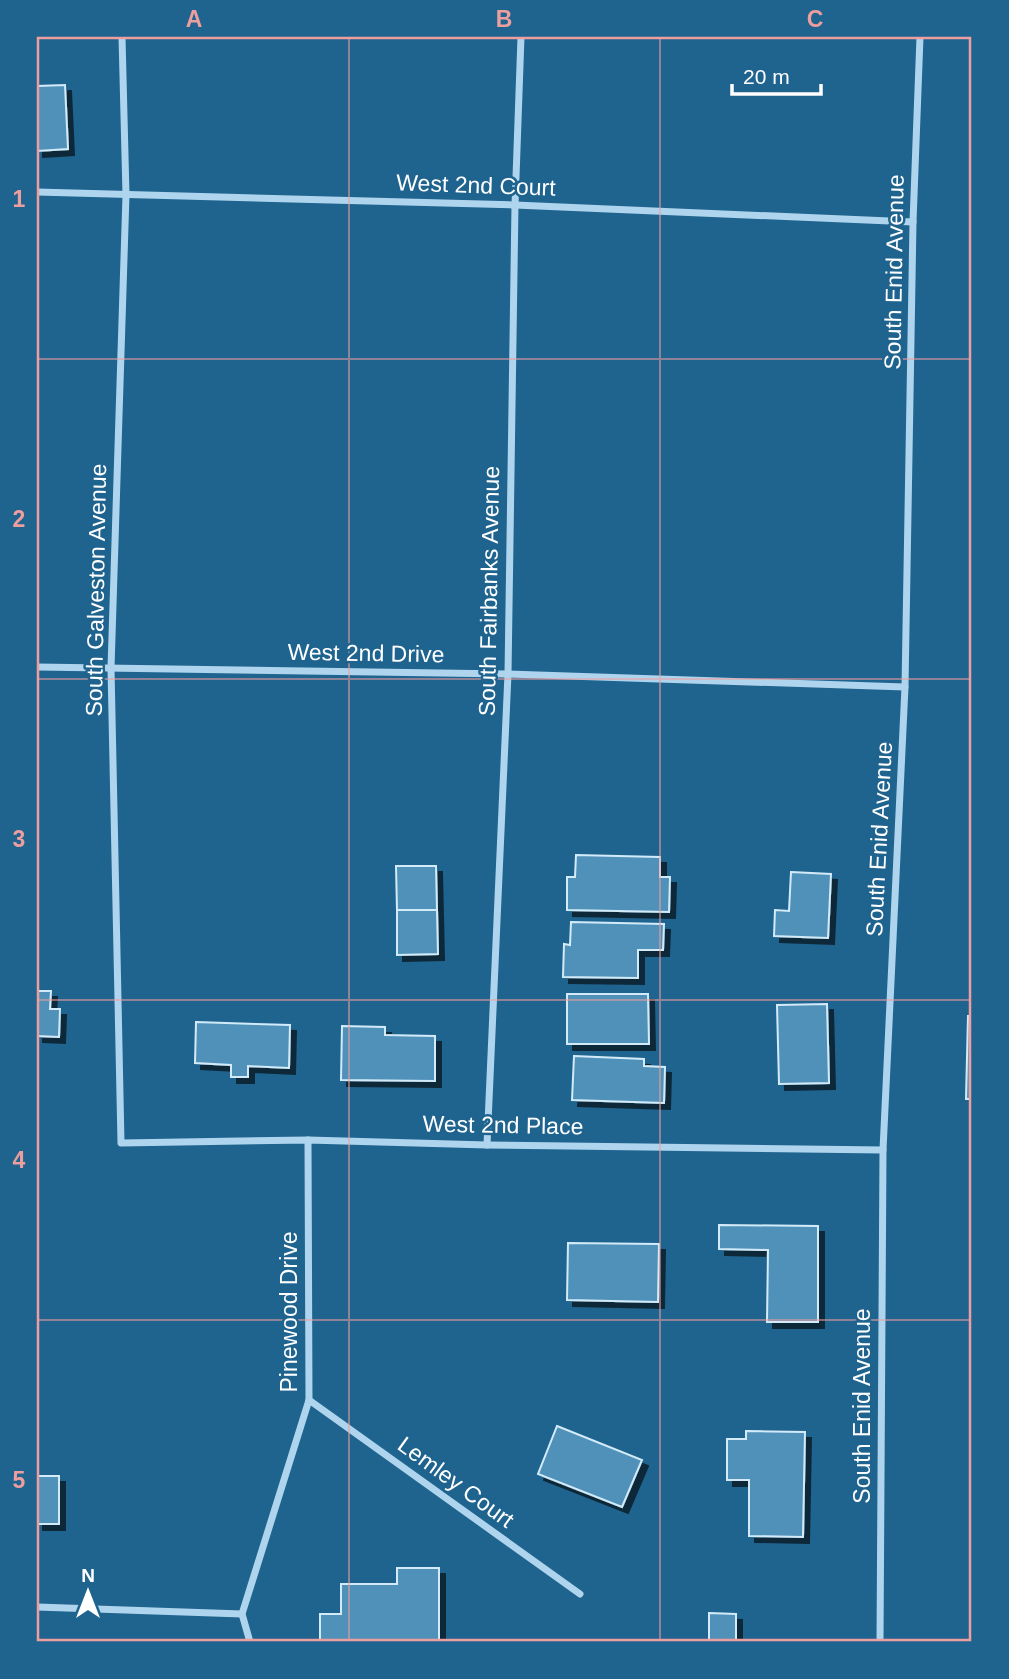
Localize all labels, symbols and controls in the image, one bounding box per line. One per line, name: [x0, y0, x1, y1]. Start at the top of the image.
text: A: [186, 6, 202, 32]
text: B: [496, 6, 512, 32]
text: C: [807, 6, 823, 32]
scale bar: [732, 52, 822, 96]
text: 20 m: [743, 65, 790, 88]
street label: West 2nd Court: [396, 169, 557, 201]
street label: South Enid Avenue: [879, 174, 909, 370]
text: 1: [13, 186, 26, 212]
street label: South Galveston Avenue: [81, 463, 111, 717]
street label: South Fairbanks Avenue: [474, 466, 504, 716]
text: 2: [13, 506, 25, 532]
street label: West 2nd Drive: [287, 639, 445, 667]
street label: South Enid Avenue: [861, 741, 897, 937]
text: 3: [13, 826, 25, 852]
street label: West 2nd Place: [422, 1111, 584, 1139]
text: 4: [13, 1147, 26, 1173]
street label: Pinewood Drive: [276, 1231, 302, 1393]
street label: South Enid Avenue: [849, 1308, 875, 1504]
street label: Lemley Court: [393, 1431, 519, 1533]
text: 5: [13, 1467, 26, 1493]
north arrow: [52, 1556, 122, 1626]
text: N: [81, 1565, 95, 1586]

